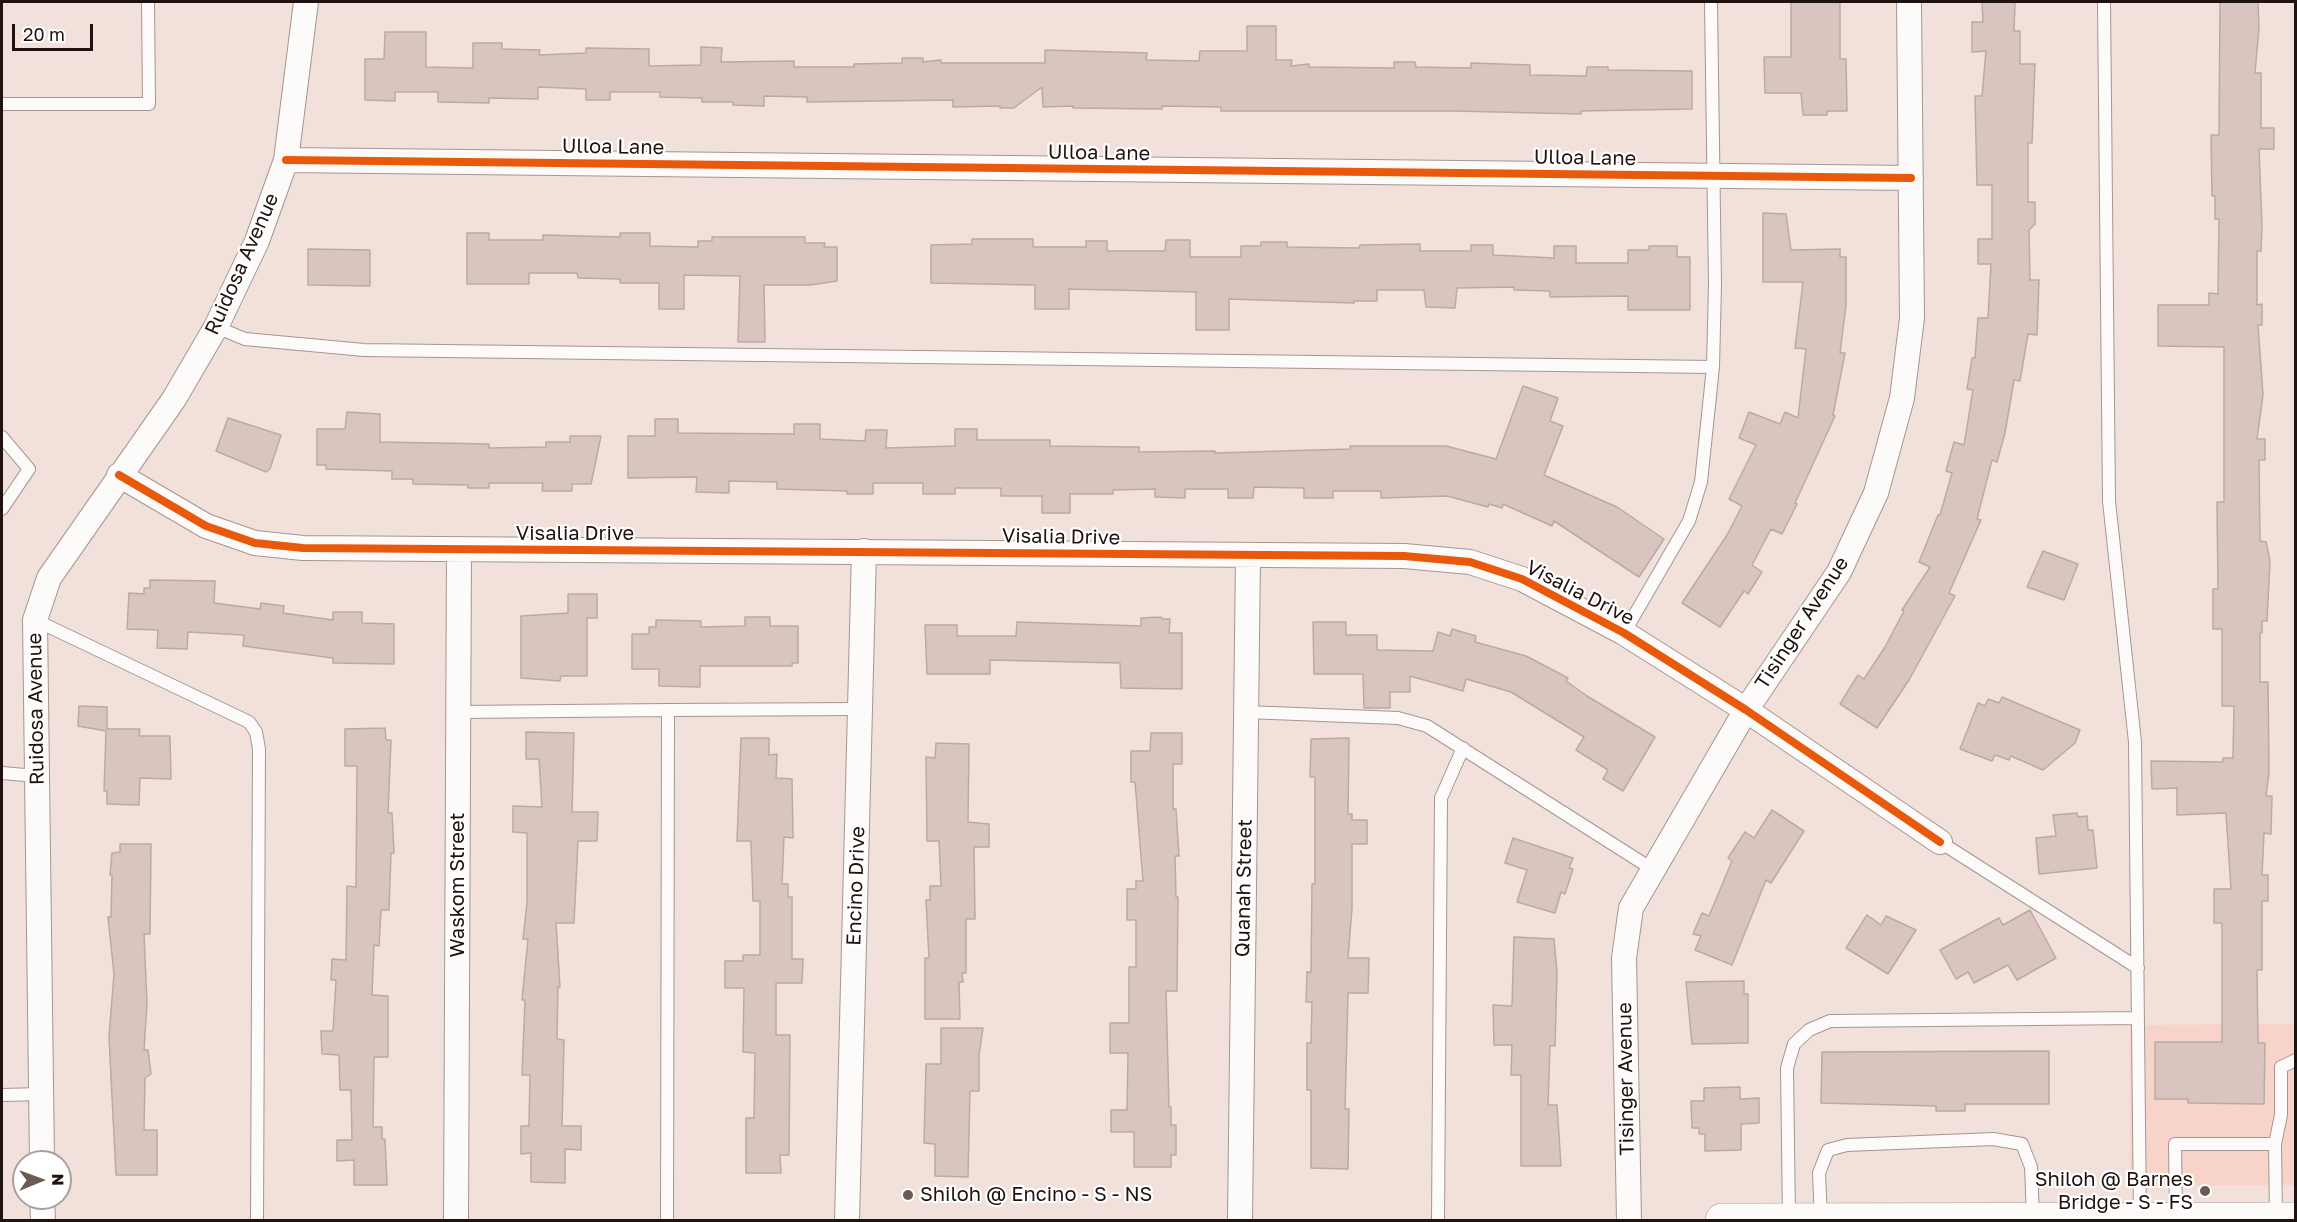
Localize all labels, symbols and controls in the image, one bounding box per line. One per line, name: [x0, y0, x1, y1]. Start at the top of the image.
scale bar: [15, 12, 96, 50]
text: 20 m: [23, 23, 65, 45]
street label: Ulloa Lane: [562, 134, 664, 160]
street label: Ulloa Lane: [1048, 140, 1150, 166]
street label: Ulloa Lane: [1534, 145, 1636, 171]
street label: Ruidosa Avenue: [200, 189, 284, 339]
street label: Visalia Drive: [516, 522, 634, 546]
street label: Visalia Drive: [1002, 524, 1120, 550]
street label: Tisinger Avenue: [1750, 552, 1854, 694]
street label: Visalia Drive: [1522, 555, 1638, 631]
street label: Ruidosa Avenue: [23, 633, 49, 785]
street label: Waskom Street: [446, 812, 470, 958]
street label: Quanah Street: [1231, 819, 1257, 957]
street label: Encino Drive: [842, 826, 870, 946]
street label: Tisinger Avenue: [1613, 1002, 1639, 1156]
north arrow: [12, 1150, 72, 1210]
place label: Shiloh @ Barnes Bridge - S - FS: [2035, 1168, 2193, 1215]
text: N: [48, 1173, 68, 1186]
place label: Shiloh @ Encino - S - NS: [920, 1183, 1152, 1207]
marker: Shiloh @ Barnes Bridge - S - FS: [2198, 1184, 2212, 1198]
marker: Shiloh @ Encino - S - NS: [901, 1188, 915, 1202]

